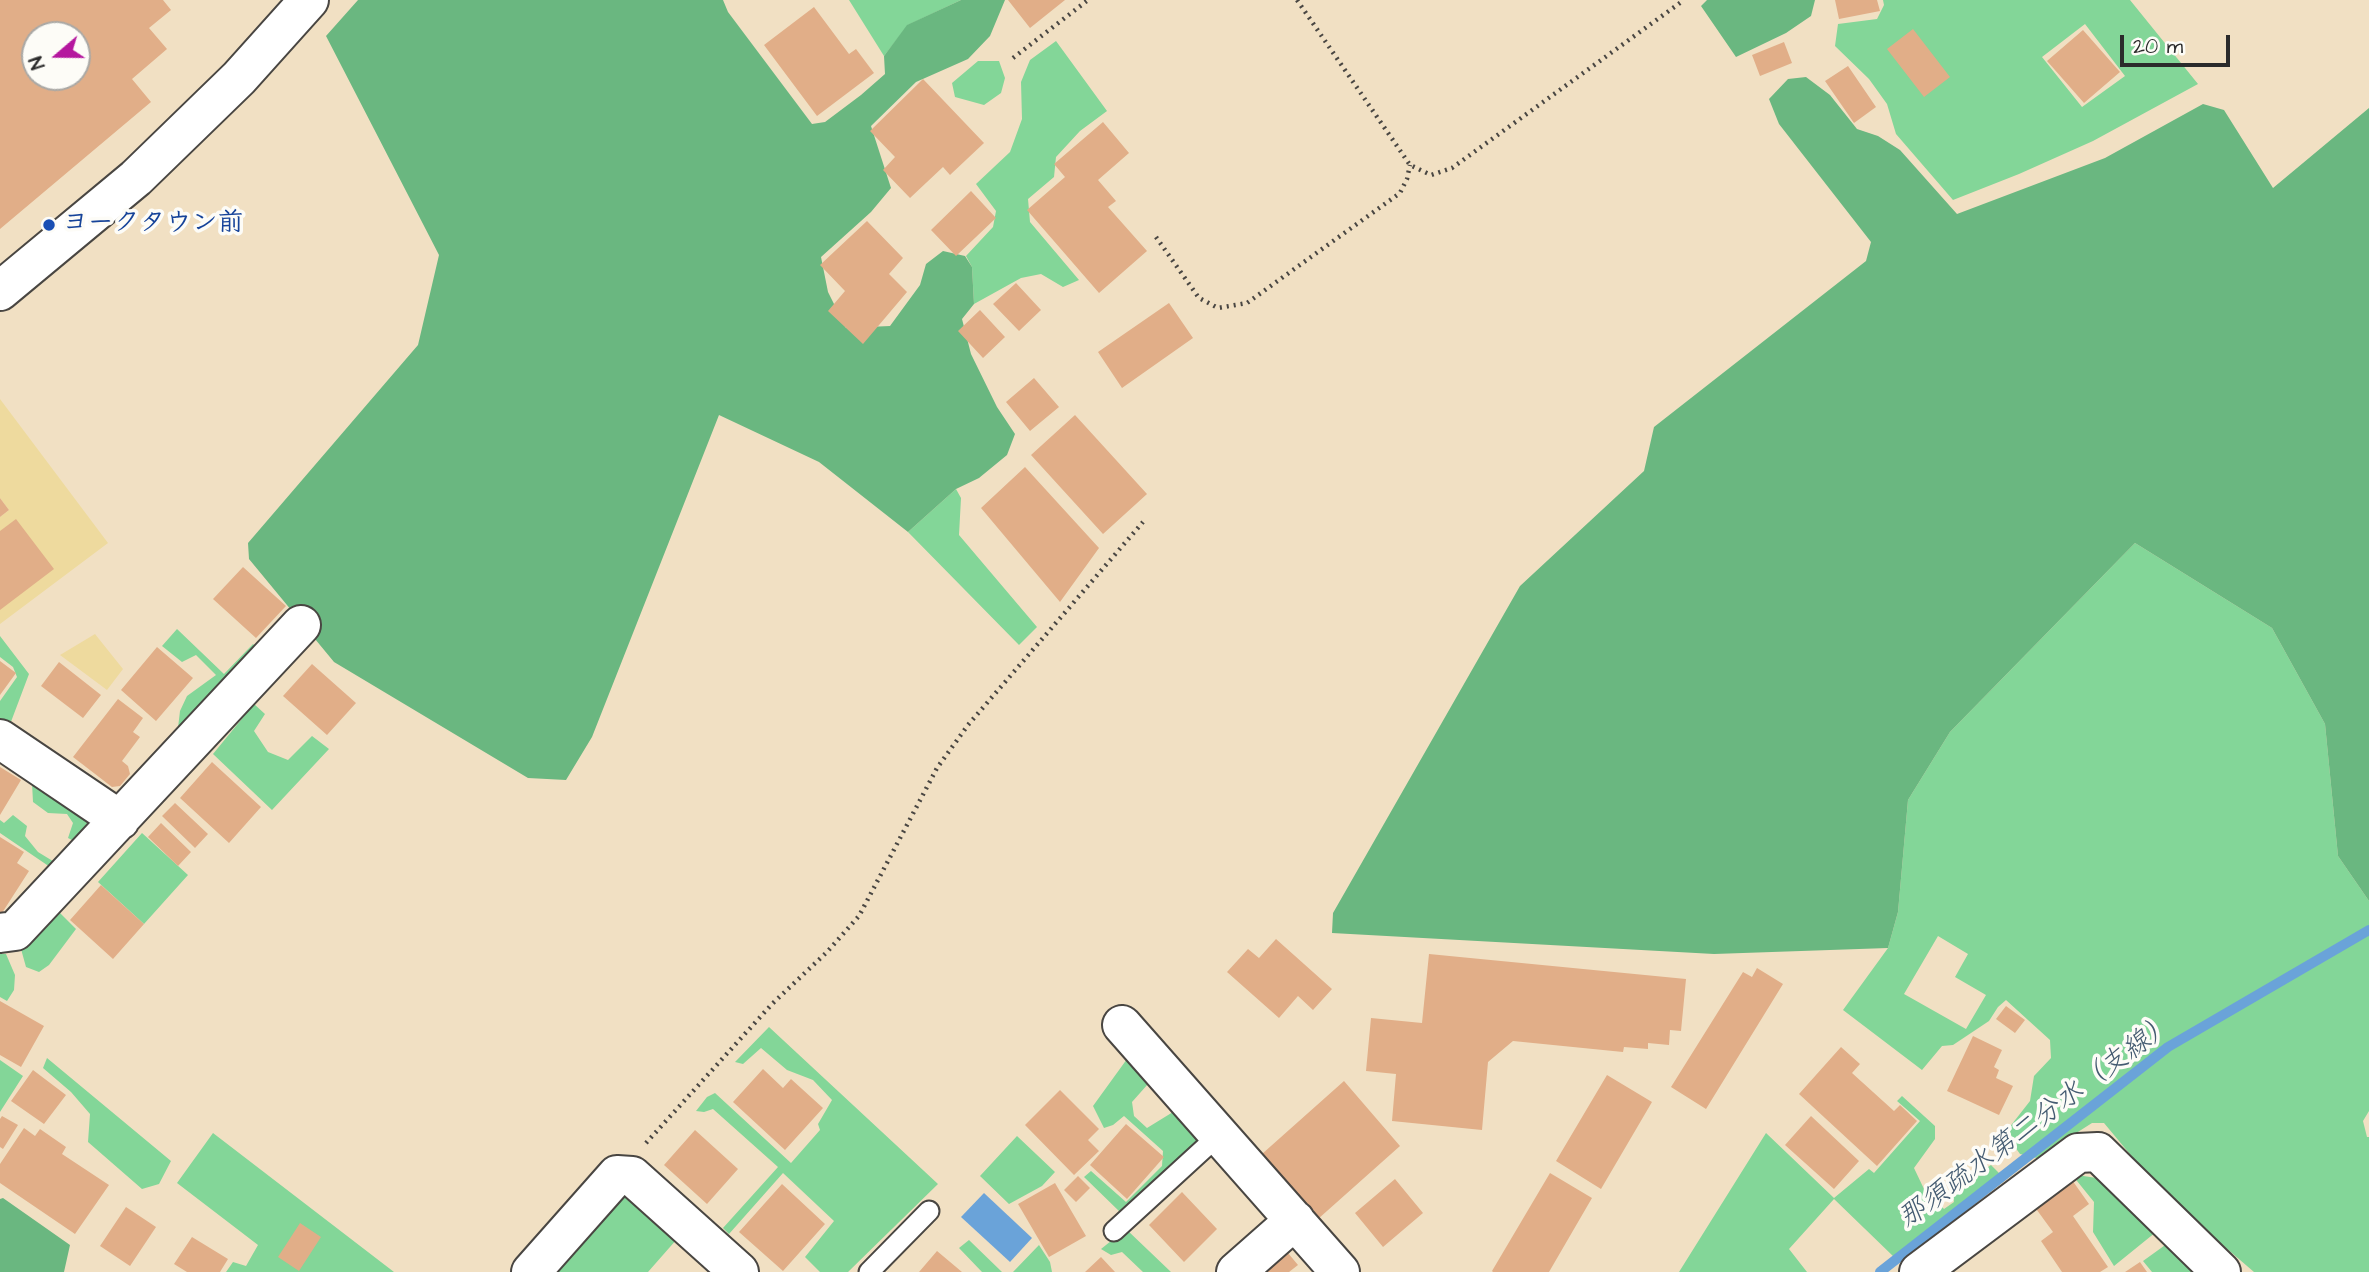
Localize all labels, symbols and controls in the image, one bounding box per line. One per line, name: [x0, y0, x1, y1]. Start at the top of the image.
north arrow: [21, 21, 91, 91]
scale bar: [2124, 21, 2234, 65]
text: 20 m: [2133, 32, 2183, 61]
text: N: [23, 52, 52, 73]
place label: ヨークタウン前: [63, 209, 243, 241]
marker: ヨークタウン前: [41, 217, 57, 233]
water label: 那須疏水第二分水（支線）: [1893, 1008, 2181, 1238]

